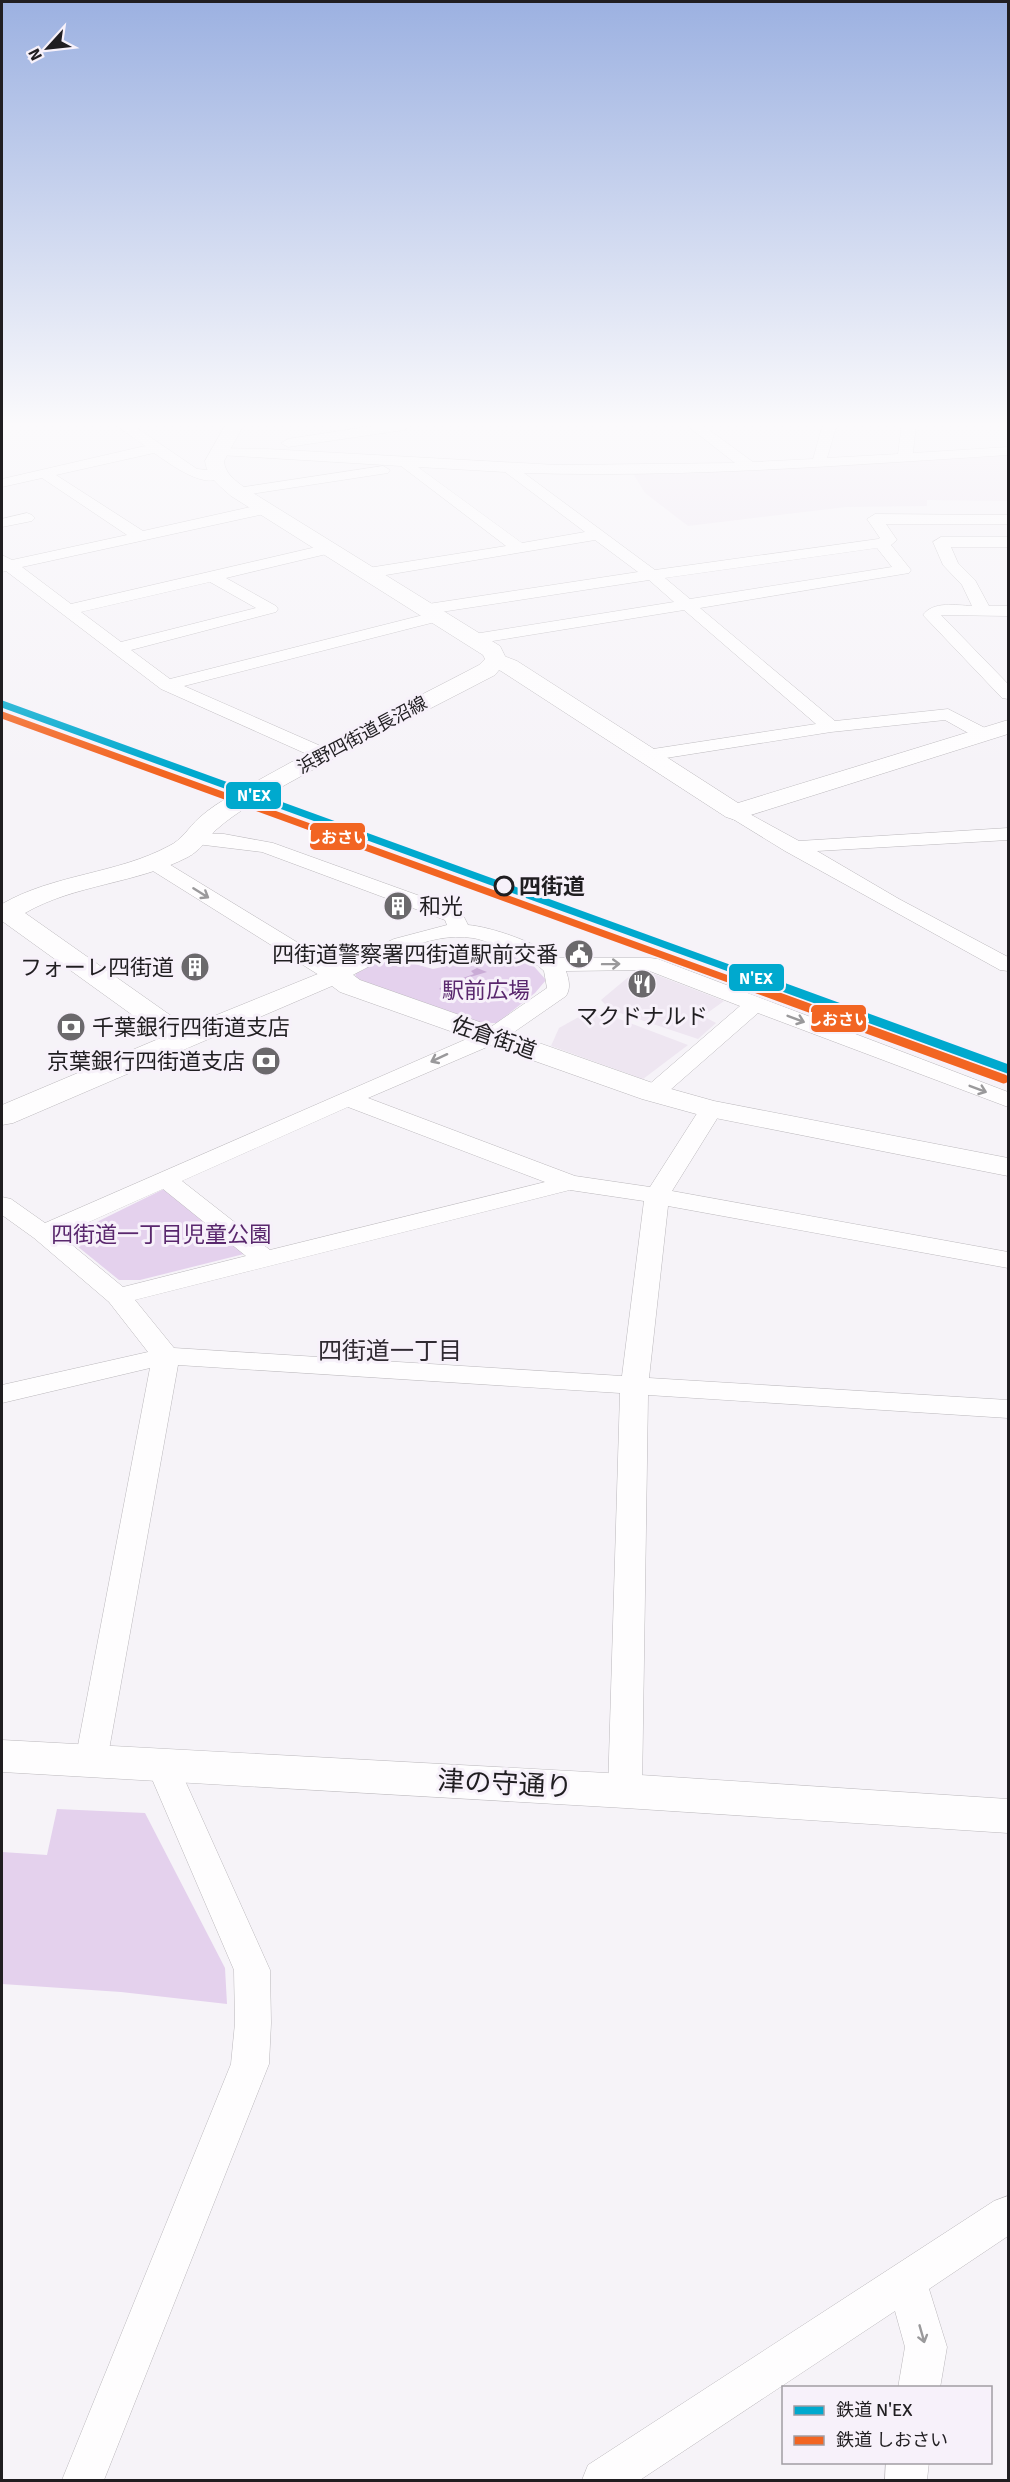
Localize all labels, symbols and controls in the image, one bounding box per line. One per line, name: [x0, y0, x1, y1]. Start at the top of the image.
north arrow: [18, 18, 78, 78]
text: N: [24, 45, 47, 64]
street label: 浜野四街道長沼線: [293, 691, 431, 779]
line badge: N'EX: [225, 781, 282, 810]
text: N'EX: [237, 786, 271, 806]
line badge: しおさい: [309, 822, 366, 851]
text: しおさい: [305, 828, 369, 848]
place label: 四街道: [519, 873, 585, 900]
marker: 四街道: [494, 876, 514, 896]
one-way arrow: [192, 887, 209, 899]
building icon: 和光: [382, 890, 414, 922]
place label: 和光: [419, 893, 463, 920]
public building icon: 四街道警察署四街道駅前交番: [563, 938, 595, 970]
place label: 四街道警察署四街道駅前交番: [272, 941, 558, 968]
building icon: フォーレ四街道: [179, 951, 211, 983]
place label: フォーレ四街道: [20, 954, 174, 981]
one-way arrow: [600, 958, 620, 970]
line badge: N'EX: [728, 963, 785, 992]
restaurant icon: マクドナルド: [626, 968, 658, 1000]
text: N'EX: [739, 969, 773, 989]
park label: 駅前広場: [442, 977, 530, 1004]
place label: マクドナルド: [576, 1003, 708, 1030]
line badge: しおさい: [810, 1004, 867, 1033]
street label: 佐倉街道: [448, 1010, 540, 1065]
text: しおさい: [806, 1010, 870, 1030]
bank icon: 千葉銀行四街道支店: [55, 1011, 87, 1043]
place label: 千葉銀行四街道支店: [92, 1014, 290, 1041]
one-way arrow: [786, 1014, 804, 1025]
bank icon: 京葉銀行四街道支店: [250, 1045, 282, 1077]
place label: 京葉銀行四街道支店: [47, 1048, 245, 1075]
one-way arrow: [430, 1053, 448, 1065]
one-way arrow: [968, 1084, 987, 1095]
park label: 四街道一丁目児童公園: [51, 1221, 271, 1248]
district label: 四街道一丁目: [318, 1336, 462, 1366]
street label: 津の守通り: [437, 1764, 573, 1805]
one-way arrow: [917, 2324, 928, 2343]
legend: [782, 2386, 992, 2464]
text: 鉄道 N'EX: [836, 2399, 913, 2421]
text: 鉄道 しおさい: [836, 2429, 948, 2451]

